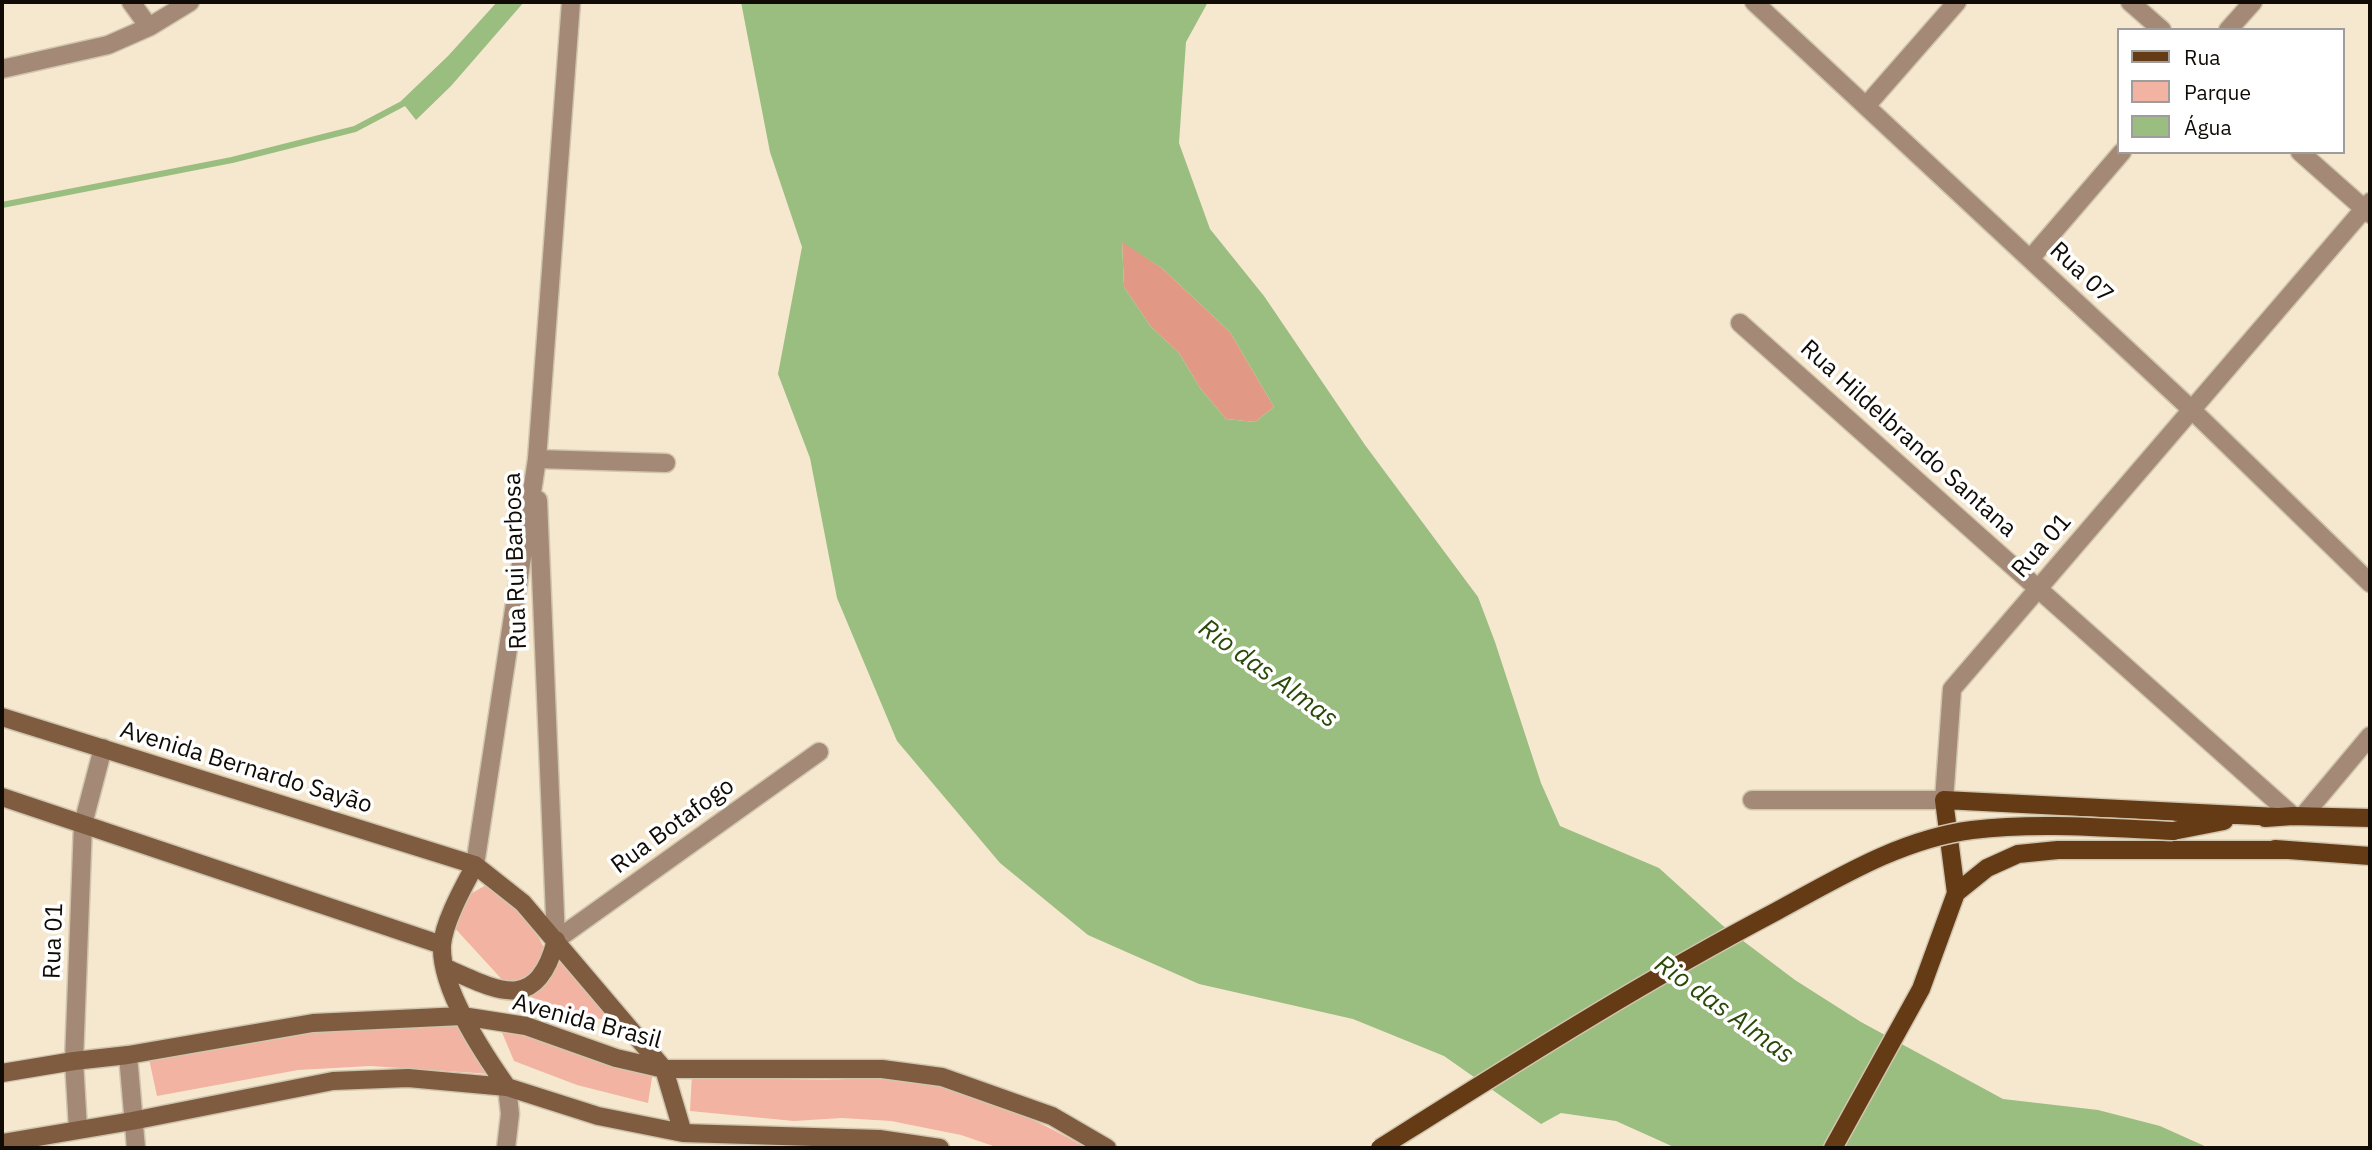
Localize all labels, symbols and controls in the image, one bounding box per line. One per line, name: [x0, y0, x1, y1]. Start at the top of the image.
legend: [2116, 28, 2344, 154]
text: Rua: [2184, 43, 2221, 71]
text: Parque: [2184, 78, 2251, 106]
text: Água: [2184, 113, 2232, 141]
street label: Rua 07: [2043, 236, 2119, 310]
street label: Rua Hildelbrando Santana: [1794, 334, 2022, 544]
street label: Rua Rui Barbosa: [499, 472, 533, 650]
street label: Rua 01: [2006, 508, 2078, 584]
water label: Rio das Almas: [1192, 613, 1344, 735]
street label: Avenida Bernardo Sayão: [116, 716, 376, 820]
street label: Rua Botafogo: [606, 772, 740, 880]
street label: Rua 01: [38, 902, 70, 980]
water label: Rio das Almas: [1648, 949, 1800, 1071]
street label: Avenida Brasil: [509, 988, 665, 1056]

